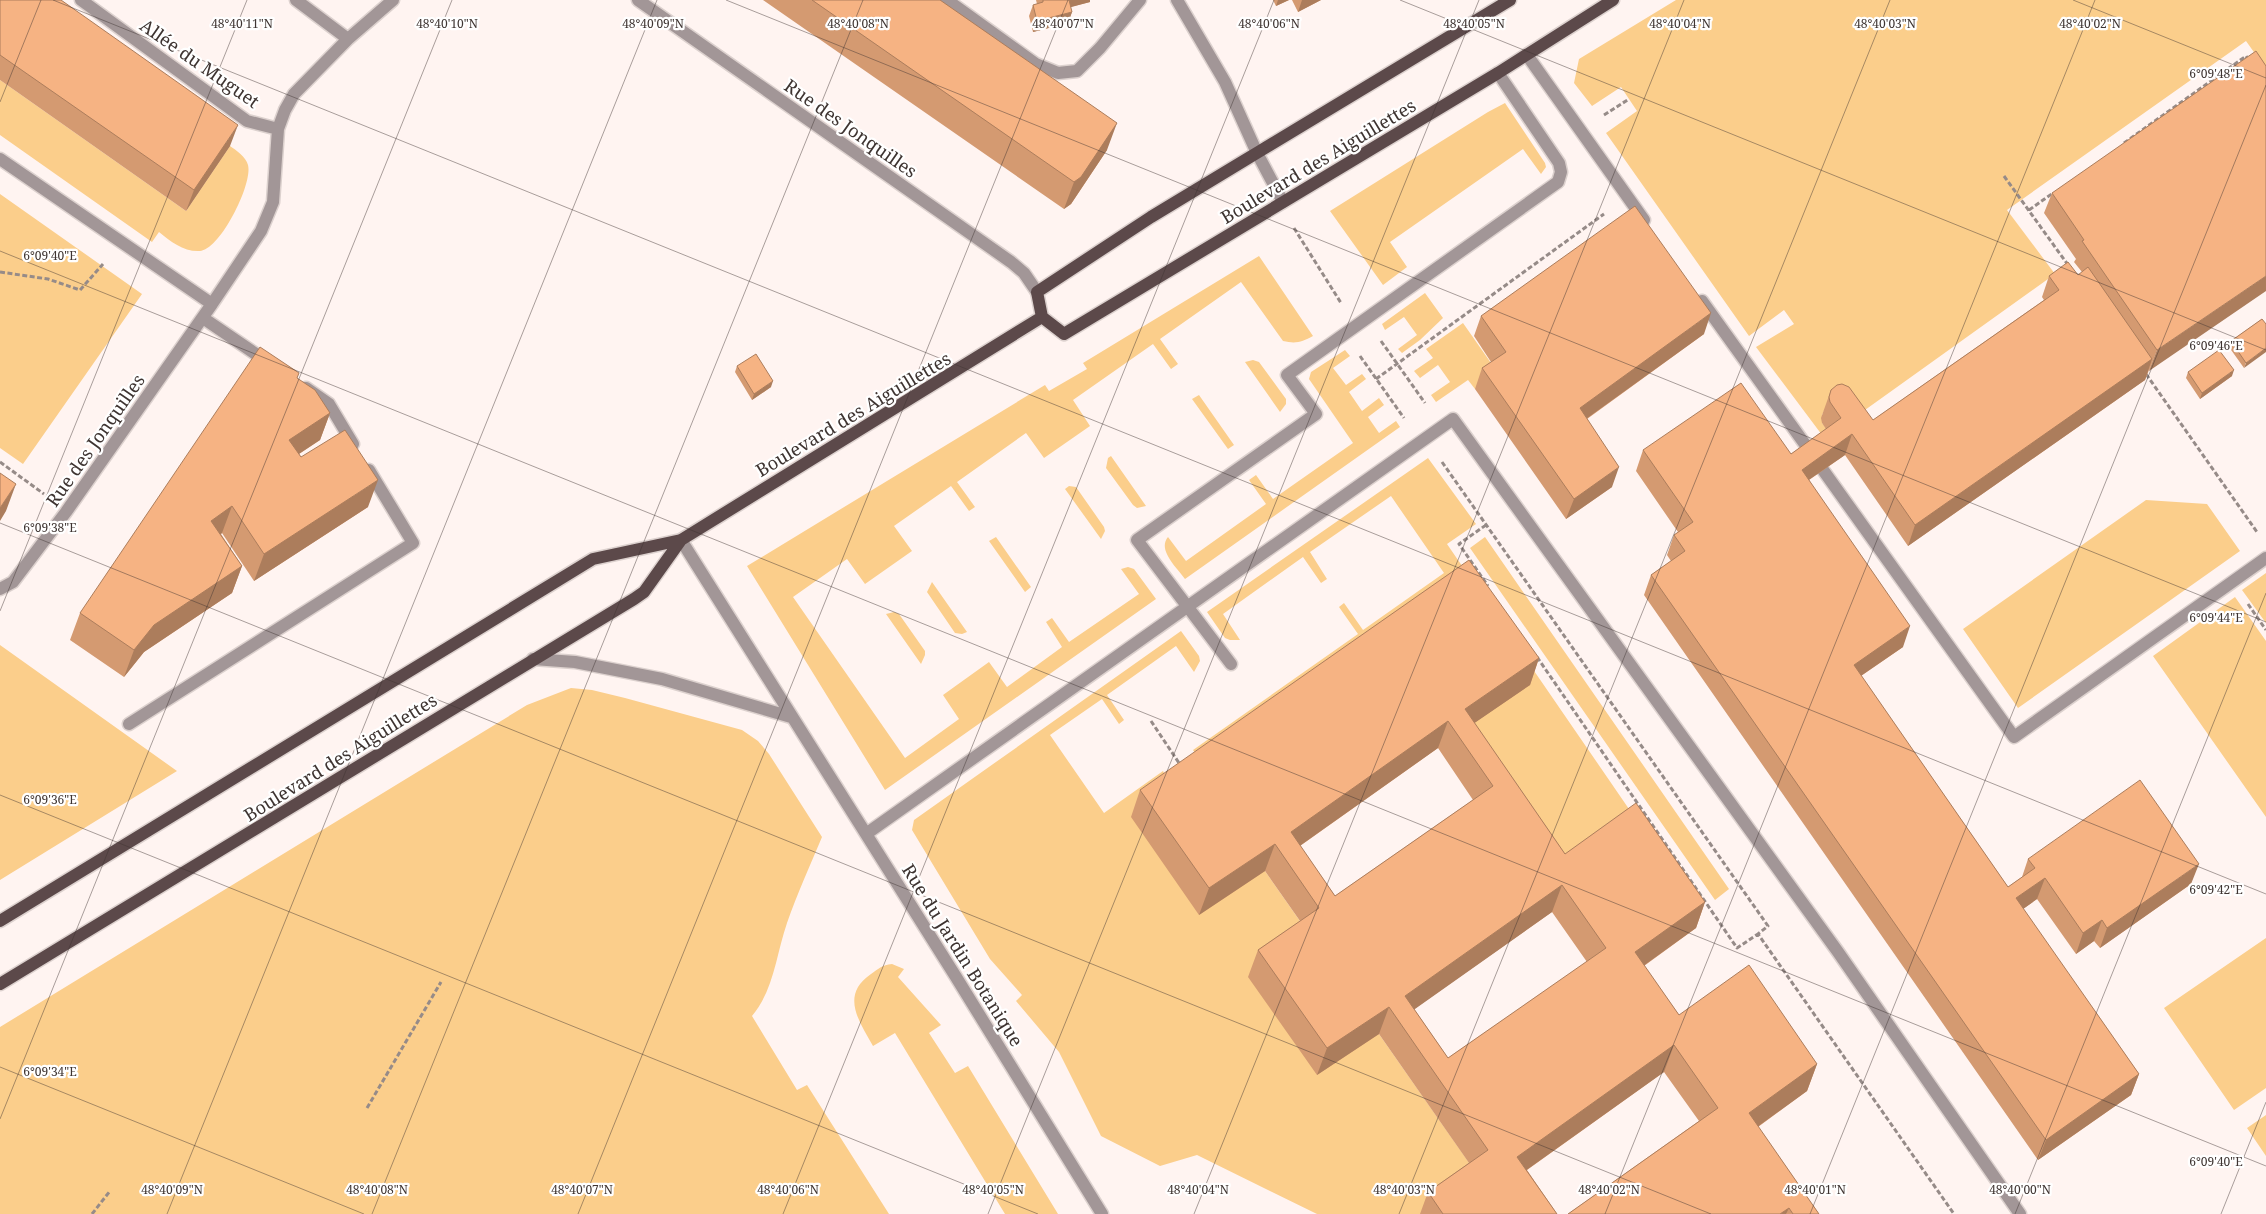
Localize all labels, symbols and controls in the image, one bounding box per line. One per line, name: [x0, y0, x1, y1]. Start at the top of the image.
street label: Allée du Muguet: [136, 13, 264, 113]
text: 48°40'11"N: [211, 15, 273, 32]
text: 48°40'10"N: [416, 15, 478, 32]
text: 48°40'09"N: [622, 15, 684, 32]
text: 48°40'08"N: [827, 15, 889, 32]
text: 48°40'07"N: [1032, 15, 1094, 32]
text: 48°40'06"N: [1238, 15, 1300, 32]
text: 48°40'05"N: [1443, 15, 1505, 32]
text: 48°40'04"N: [1649, 15, 1711, 32]
text: 48°40'03"N: [1854, 15, 1916, 32]
text: 48°40'02"N: [2059, 15, 2121, 32]
text: 6°09'48"E: [2189, 65, 2243, 82]
street label: Rue des Jonquilles: [780, 73, 922, 183]
street label: Boulevard des Aiguillettes: [1216, 93, 1420, 229]
text: 6°09'40"E: [23, 247, 77, 264]
text: 6°09'46"E: [2189, 337, 2243, 354]
street label: Boulevard des Aiguillettes: [751, 346, 955, 482]
street label: Rue des Jonquilles: [40, 369, 150, 511]
text: 6°09'38"E: [23, 519, 77, 536]
text: 6°09'44"E: [2189, 609, 2243, 626]
street label: Boulevard des Aiguillettes: [239, 688, 441, 826]
text: 6°09'36"E: [23, 791, 77, 808]
street label: Rue du Jardin Botanique: [897, 859, 1029, 1051]
text: 6°09'42"E: [2189, 881, 2243, 898]
text: 6°09'34"E: [23, 1063, 77, 1080]
text: 6°09'40"E: [2189, 1153, 2243, 1170]
text: 48°40'09"N: [141, 1181, 203, 1198]
text: 48°40'08"N: [346, 1181, 408, 1198]
text: 48°40'07"N: [551, 1181, 613, 1198]
text: 48°40'06"N: [757, 1181, 819, 1198]
text: 48°40'05"N: [962, 1181, 1024, 1198]
text: 48°40'04"N: [1167, 1181, 1229, 1198]
text: 48°40'03"N: [1373, 1181, 1435, 1198]
text: 48°40'02"N: [1578, 1181, 1640, 1198]
text: 48°40'01"N: [1784, 1181, 1846, 1198]
text: 48°40'00"N: [1989, 1181, 2051, 1198]

